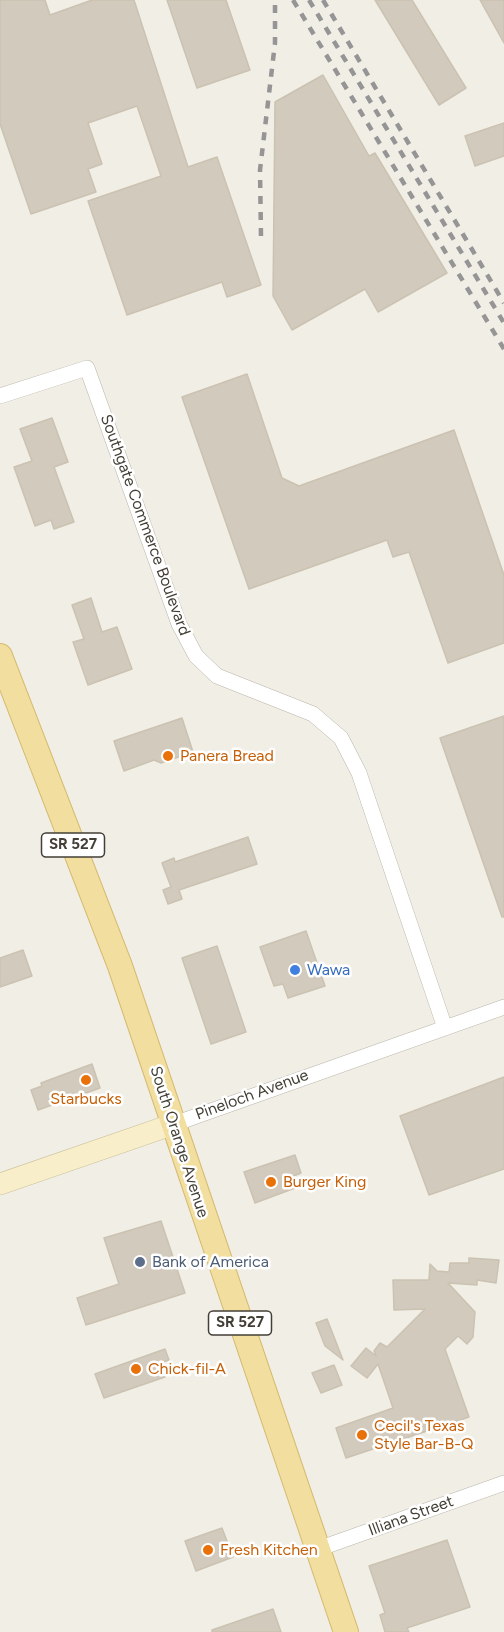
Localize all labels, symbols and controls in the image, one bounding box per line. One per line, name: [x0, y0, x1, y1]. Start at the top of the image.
street label: Southgate Commerce Boulevard: [96, 412, 194, 638]
place label: Panera Bread: [180, 746, 274, 766]
marker: Panera Bread: [161, 749, 175, 763]
road number: SR 527: [42, 833, 104, 857]
place label: Wawa: [307, 960, 350, 980]
marker: Wawa: [288, 963, 302, 977]
street label: South Orange Avenue: [145, 1064, 213, 1220]
street label: Pineloch Avenue: [193, 1066, 311, 1124]
marker: Starbucks: [79, 1073, 93, 1087]
place label: Starbucks: [50, 1089, 122, 1109]
place label: Burger King: [283, 1172, 366, 1192]
marker: Burger King: [264, 1175, 278, 1189]
place label: Bank of America: [152, 1252, 269, 1272]
marker: Bank of America: [133, 1255, 147, 1269]
road number: SR 527: [208, 1311, 272, 1335]
place label: Chick-fil-A: [148, 1359, 226, 1379]
marker: Chick-fil-A: [129, 1362, 143, 1376]
place label: Cecil's Texas Style Bar-B-Q: [374, 1416, 473, 1454]
marker: Cecil's Texas Style Bar-B-Q: [355, 1428, 369, 1442]
street label: Illiana Street: [366, 1492, 456, 1540]
place label: Fresh Kitchen: [220, 1540, 318, 1560]
marker: Fresh Kitchen: [201, 1543, 215, 1557]

